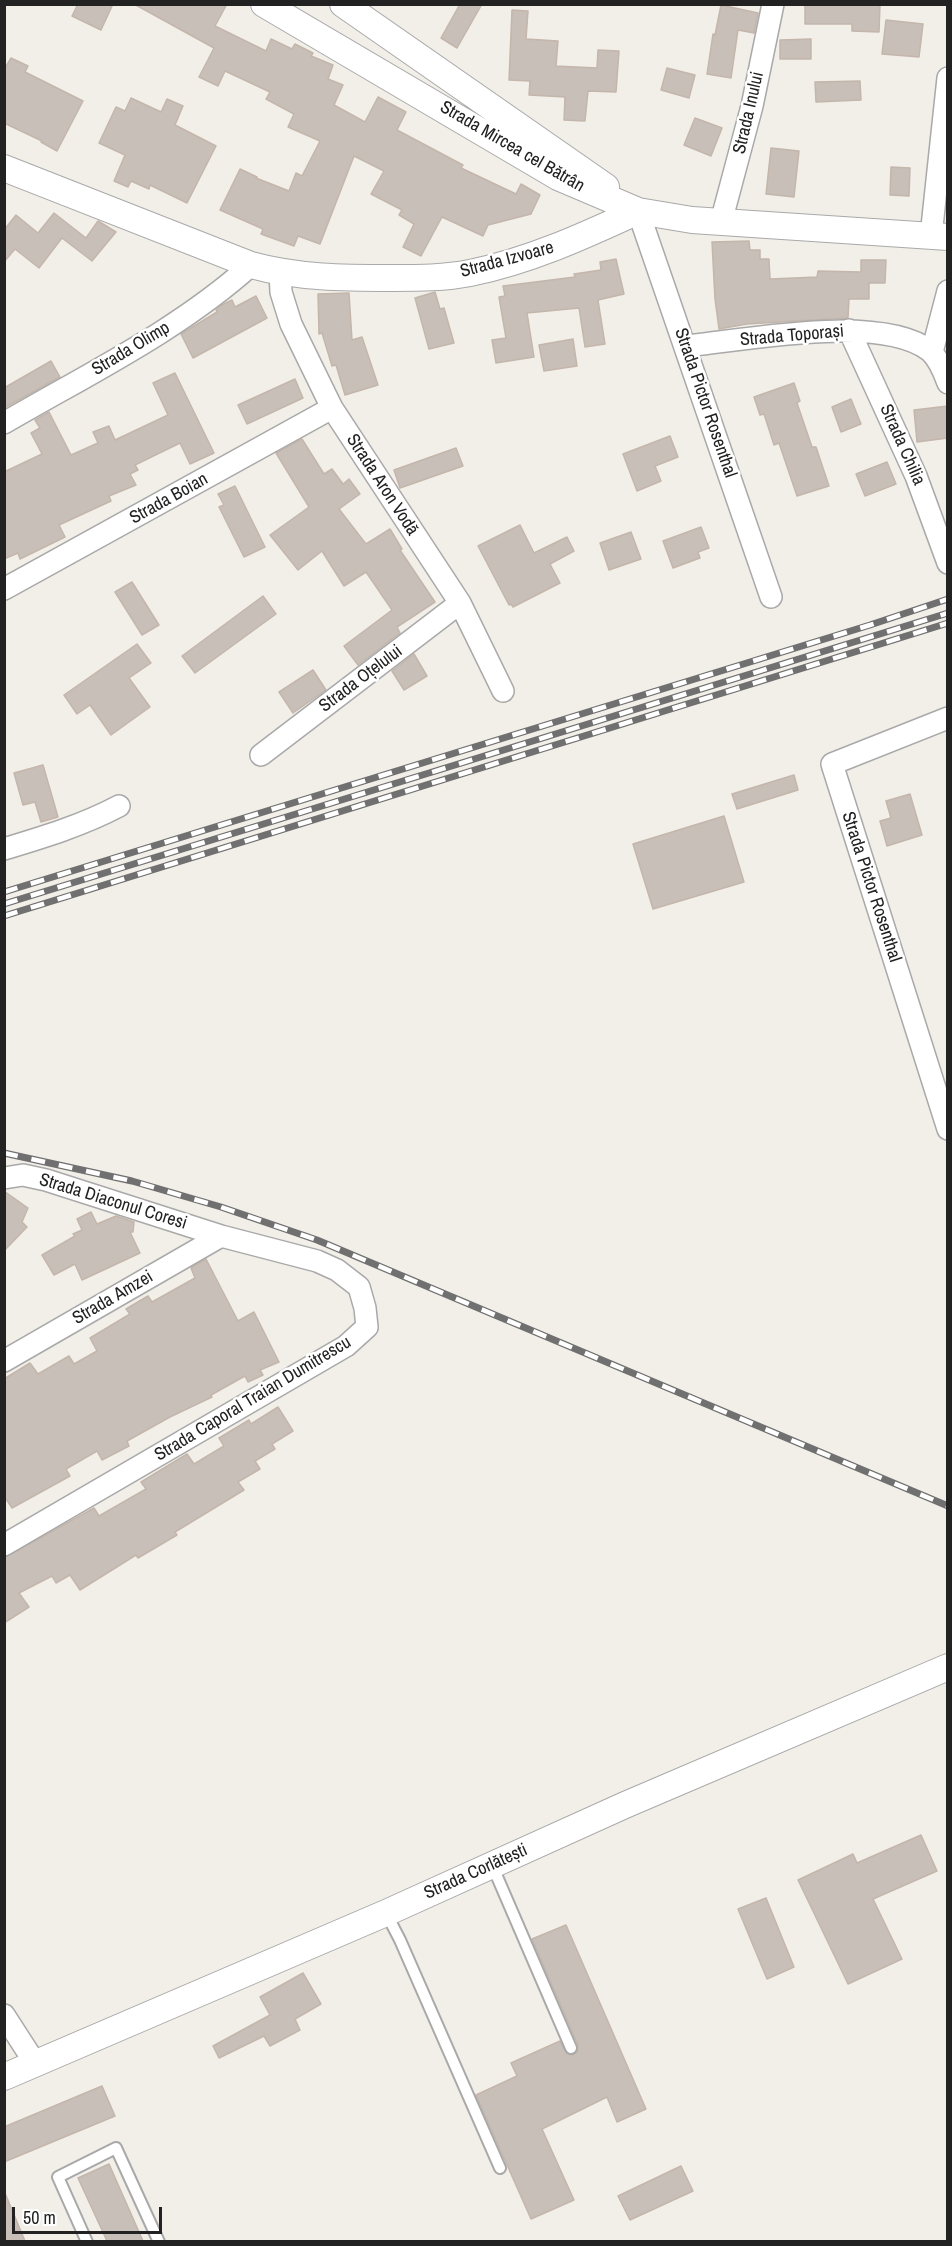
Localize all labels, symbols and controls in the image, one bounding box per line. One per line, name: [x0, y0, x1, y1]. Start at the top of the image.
street label: Strada Inului: [729, 70, 769, 156]
street label: Strada Mircea cel Bătrân: [436, 97, 588, 197]
street label: Strada Izvoare: [458, 237, 556, 283]
street label: Strada Olimp: [88, 317, 174, 381]
street label: Strada Toporași: [739, 321, 845, 351]
street label: Strada Pictor Rosenthal: [669, 325, 741, 481]
street label: Strada Chilia: [875, 401, 929, 489]
street label: Strada Aron Vodă: [341, 430, 423, 540]
street label: Strada Boian: [126, 469, 212, 529]
street label: Strada Oțelului: [315, 641, 407, 717]
street label: Strada Pictor Rosenthal: [837, 809, 905, 965]
street label: Strada Diaconul Coresi: [36, 1169, 190, 1235]
street label: Strada Amzei: [69, 1266, 157, 1330]
street label: Strada Caporal Traian Dumitrescu: [151, 1332, 355, 1466]
street label: Strada Corlătești: [421, 1840, 531, 1904]
scale bar: [15, 2195, 165, 2233]
text: 50 m: [23, 2205, 56, 2230]

